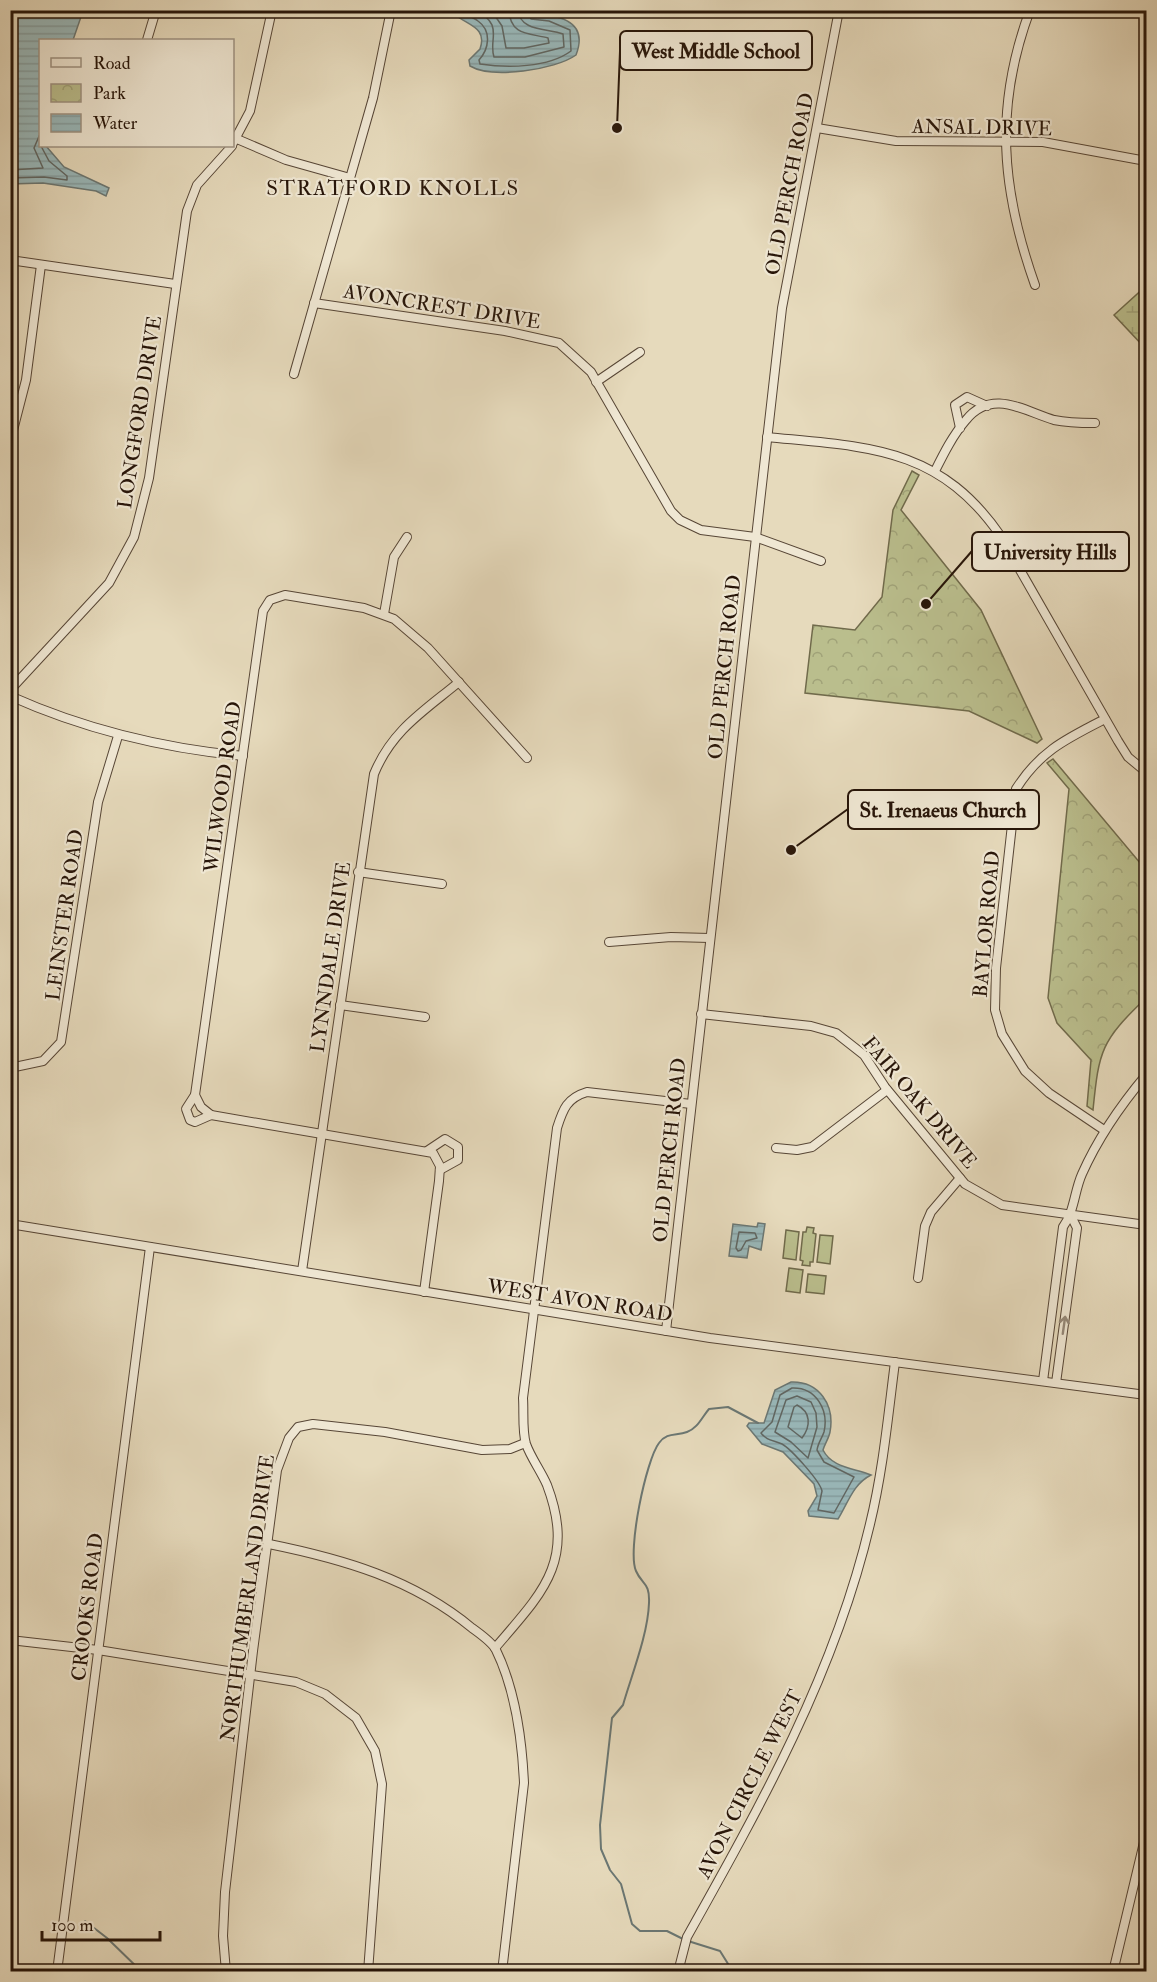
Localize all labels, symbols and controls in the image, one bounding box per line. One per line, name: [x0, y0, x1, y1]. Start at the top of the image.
callout: West Middle School: [620, 31, 812, 70]
text: West Middle School: [631, 38, 801, 65]
legend: [39, 39, 234, 147]
text: Road: [93, 52, 131, 75]
text: Park: [93, 82, 126, 105]
street label: OLD PERCH ROAD: [760, 91, 819, 277]
text: Water: [92, 112, 137, 135]
street label: ANSAL DRIVE: [911, 114, 1052, 141]
district label: STRATFORD KNOLLS: [266, 175, 520, 202]
street label: AVONCREST DRIVE: [340, 278, 542, 334]
street label: LONGFORD DRIVE: [112, 314, 167, 510]
callout: University Hills: [972, 532, 1129, 571]
text: University Hills: [984, 539, 1116, 566]
street label: OLD PERCH ROAD: [702, 574, 747, 761]
street label: WILWOOD ROAD: [198, 700, 247, 875]
callout: St. Irenaeus Church: [848, 790, 1039, 829]
text: St. Irenaeus Church: [859, 797, 1027, 824]
street label: LEINSTER ROAD: [40, 828, 89, 1002]
street label: BAYLOR ROAD: [968, 850, 1005, 998]
street label: LYNNDALE DRIVE: [305, 860, 356, 1054]
street label: FAIR OAK DRIVE: [857, 1031, 982, 1174]
street label: OLD PERCH ROAD: [647, 1057, 692, 1244]
street label: WEST AVON ROAD: [484, 1273, 674, 1327]
one-way arrow: [1058, 1315, 1069, 1335]
street label: NORTHUMBERLAND DRIVE: [215, 1453, 280, 1743]
street label: CROOKS ROAD: [66, 1532, 109, 1683]
street label: AVON CIRCLE WEST: [691, 1686, 808, 1884]
scale bar: [42, 1904, 160, 1942]
text: 100 m: [51, 1914, 94, 1937]

